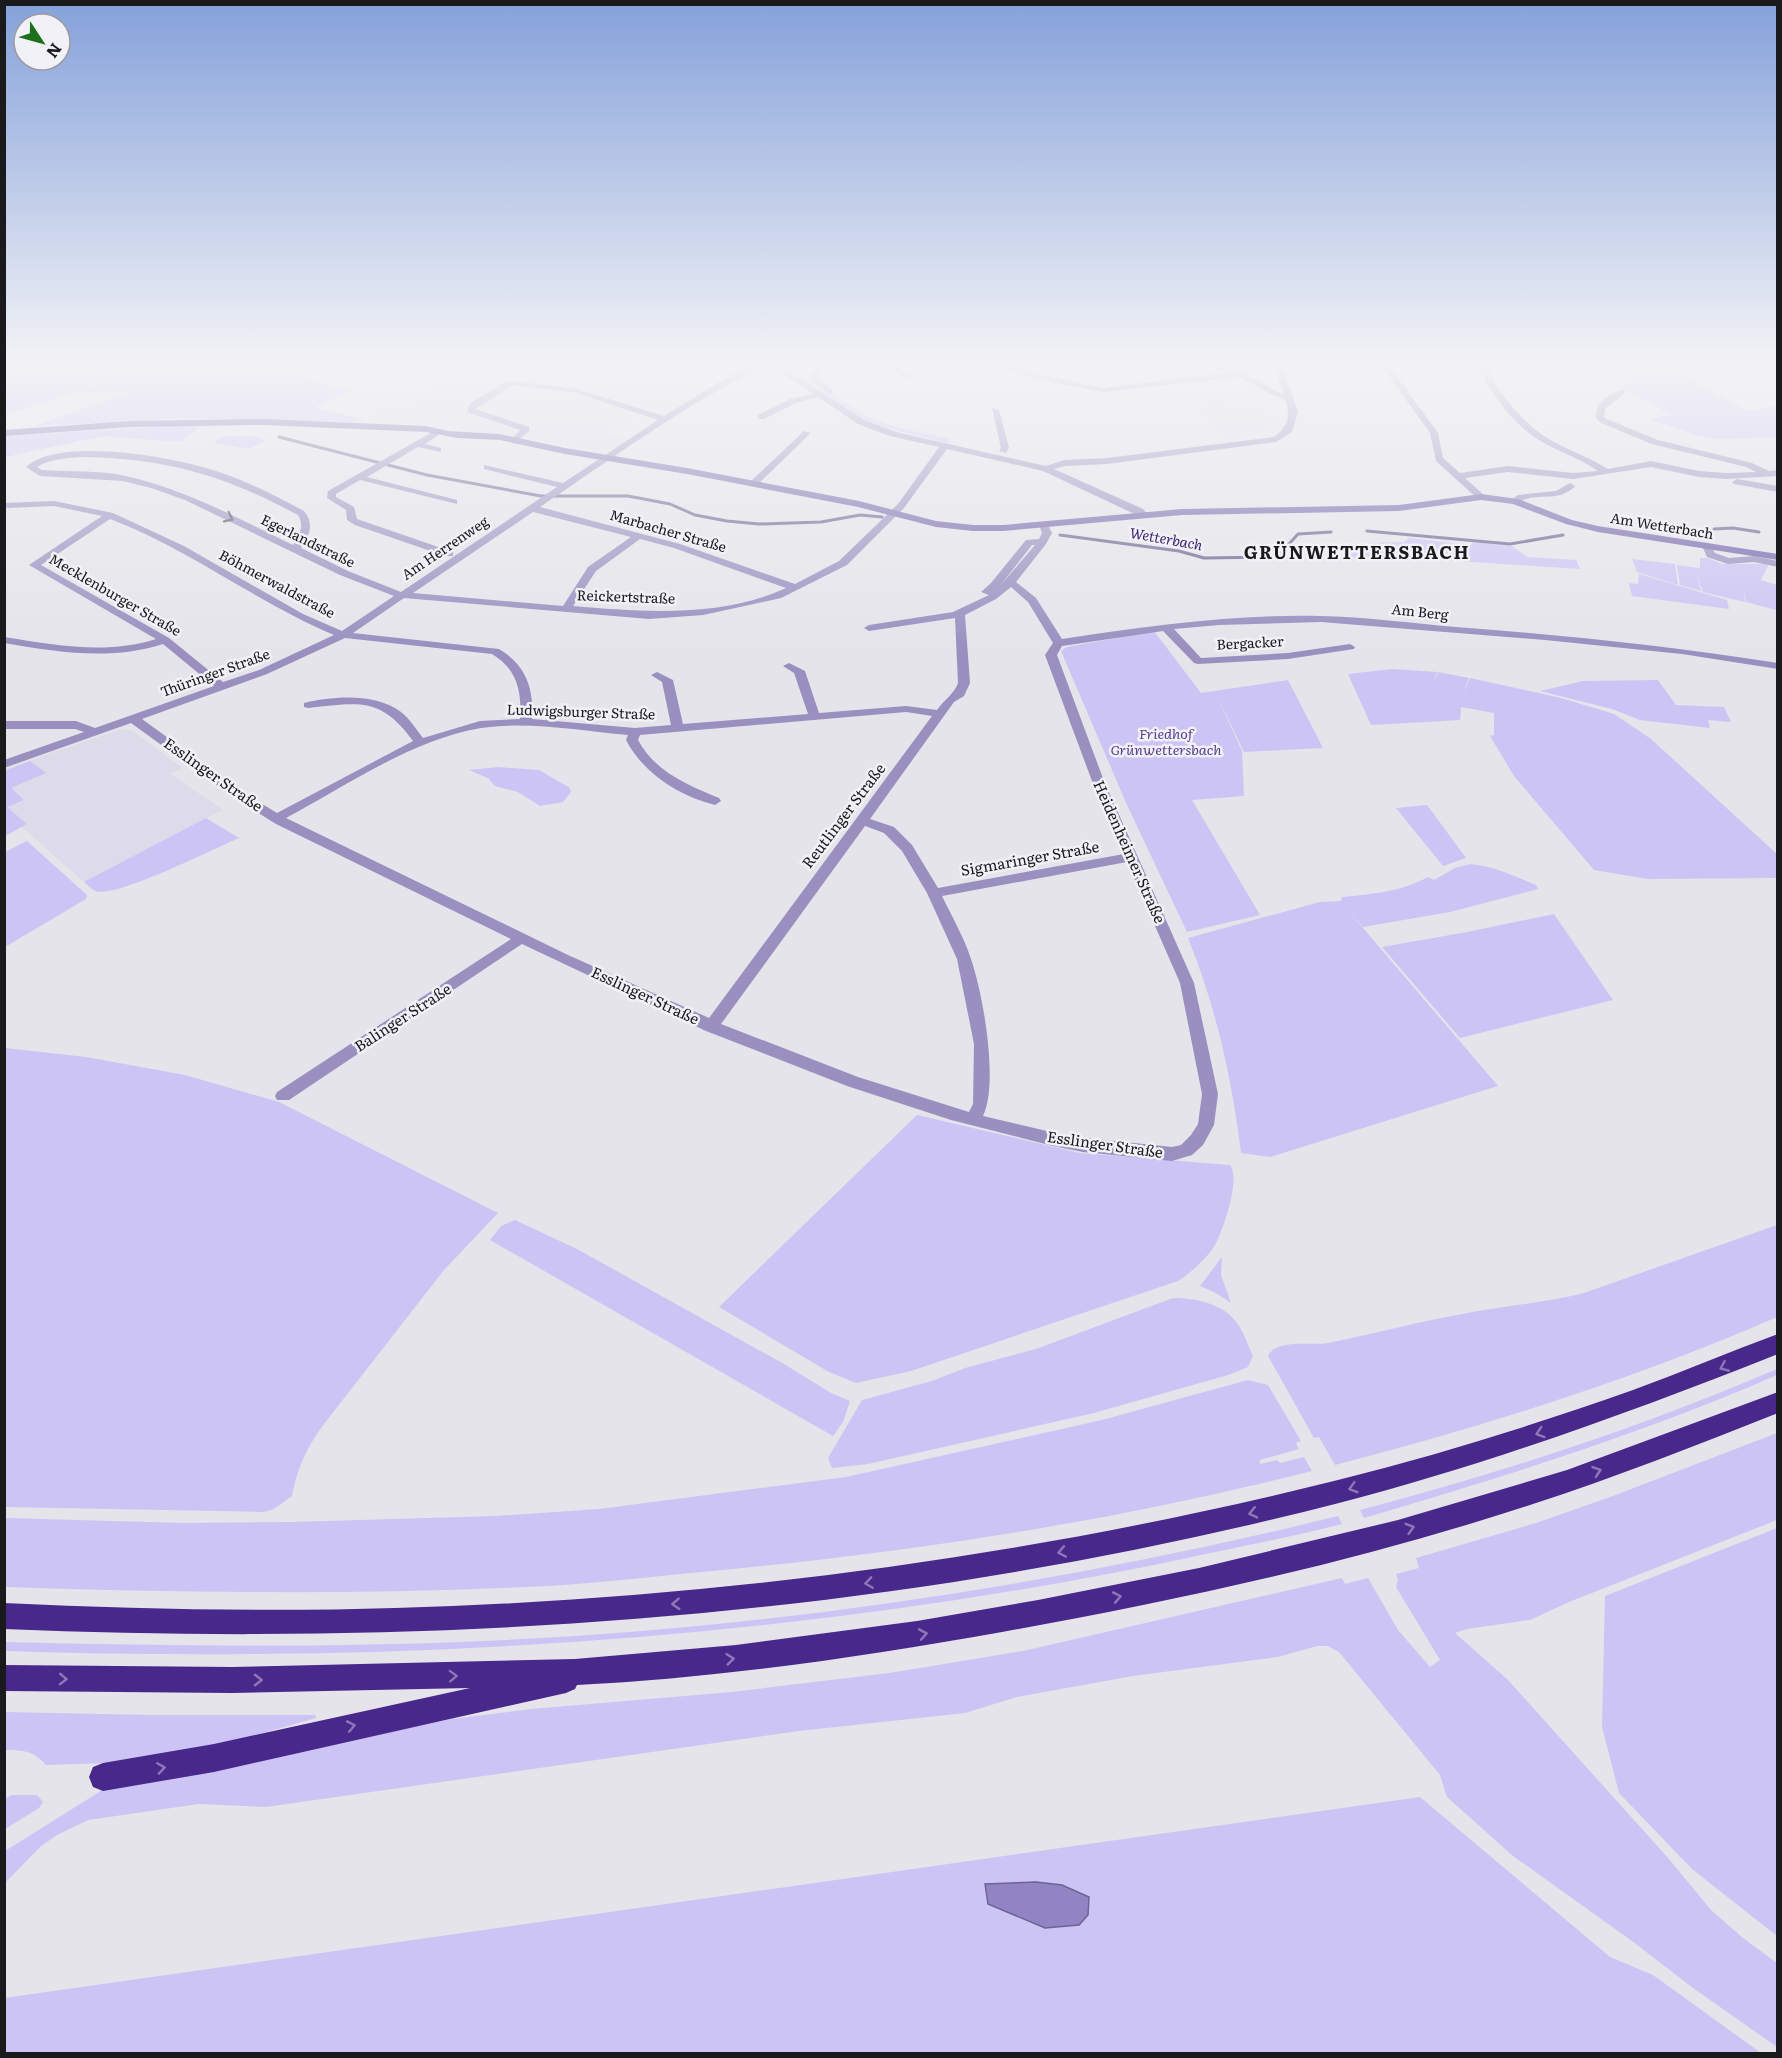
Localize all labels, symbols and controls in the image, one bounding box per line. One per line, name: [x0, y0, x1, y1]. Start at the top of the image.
north arrow: [12, 12, 72, 72]
text: N: [41, 39, 69, 64]
street label: Marbacher Straße: [608, 504, 729, 556]
street label: Am Wetterbach: [1609, 507, 1715, 543]
street label: Egerlandstraße: [258, 509, 359, 571]
one-way arrow: [222, 510, 233, 522]
street label: Am Herrenweg: [397, 511, 492, 584]
water label: Wetterbach: [1128, 522, 1205, 554]
district label: GRÜNWETTERSBACH: [1244, 538, 1470, 565]
street label: Böhmerwaldstraße: [216, 544, 339, 622]
street label: Mecklenburger Straße: [46, 548, 185, 640]
street label: Reickertstraße: [576, 584, 676, 608]
street label: Am Berg: [1391, 598, 1450, 624]
street label: Bergacker: [1216, 630, 1284, 654]
street label: Thüringer Straße: [157, 643, 272, 701]
street label: Ludwigsburger Straße: [506, 698, 656, 724]
park label: Friedhof Grünwettersbach: [1111, 723, 1222, 759]
street label: Esslinger Straße: [160, 731, 268, 817]
street label: Reutlinger Straße: [795, 757, 890, 873]
street label: Heidenheimer Straße: [1088, 776, 1172, 927]
street label: Sigmaringer Straße: [959, 834, 1101, 881]
street label: Esslinger Straße: [588, 960, 703, 1030]
street label: Balinger Straße: [349, 977, 455, 1057]
street label: Esslinger Straße: [1046, 1124, 1165, 1163]
one-way arrow: [1719, 1360, 1730, 1372]
one-way arrow: [1535, 1426, 1546, 1438]
one-way arrow: [1591, 1465, 1601, 1478]
one-way arrow: [1348, 1481, 1359, 1493]
one-way arrow: [1248, 1506, 1258, 1519]
one-way arrow: [1405, 1523, 1415, 1536]
one-way arrow: [1057, 1545, 1067, 1558]
one-way arrow: [865, 1576, 874, 1589]
one-way arrow: [1112, 1591, 1122, 1604]
one-way arrow: [671, 1598, 680, 1611]
one-way arrow: [918, 1628, 928, 1640]
one-way arrow: [725, 1653, 734, 1666]
one-way arrow: [448, 1669, 457, 1682]
one-way arrow: [58, 1673, 67, 1686]
one-way arrow: [253, 1674, 262, 1686]
one-way arrow: [346, 1721, 356, 1734]
one-way arrow: [155, 1762, 165, 1775]

